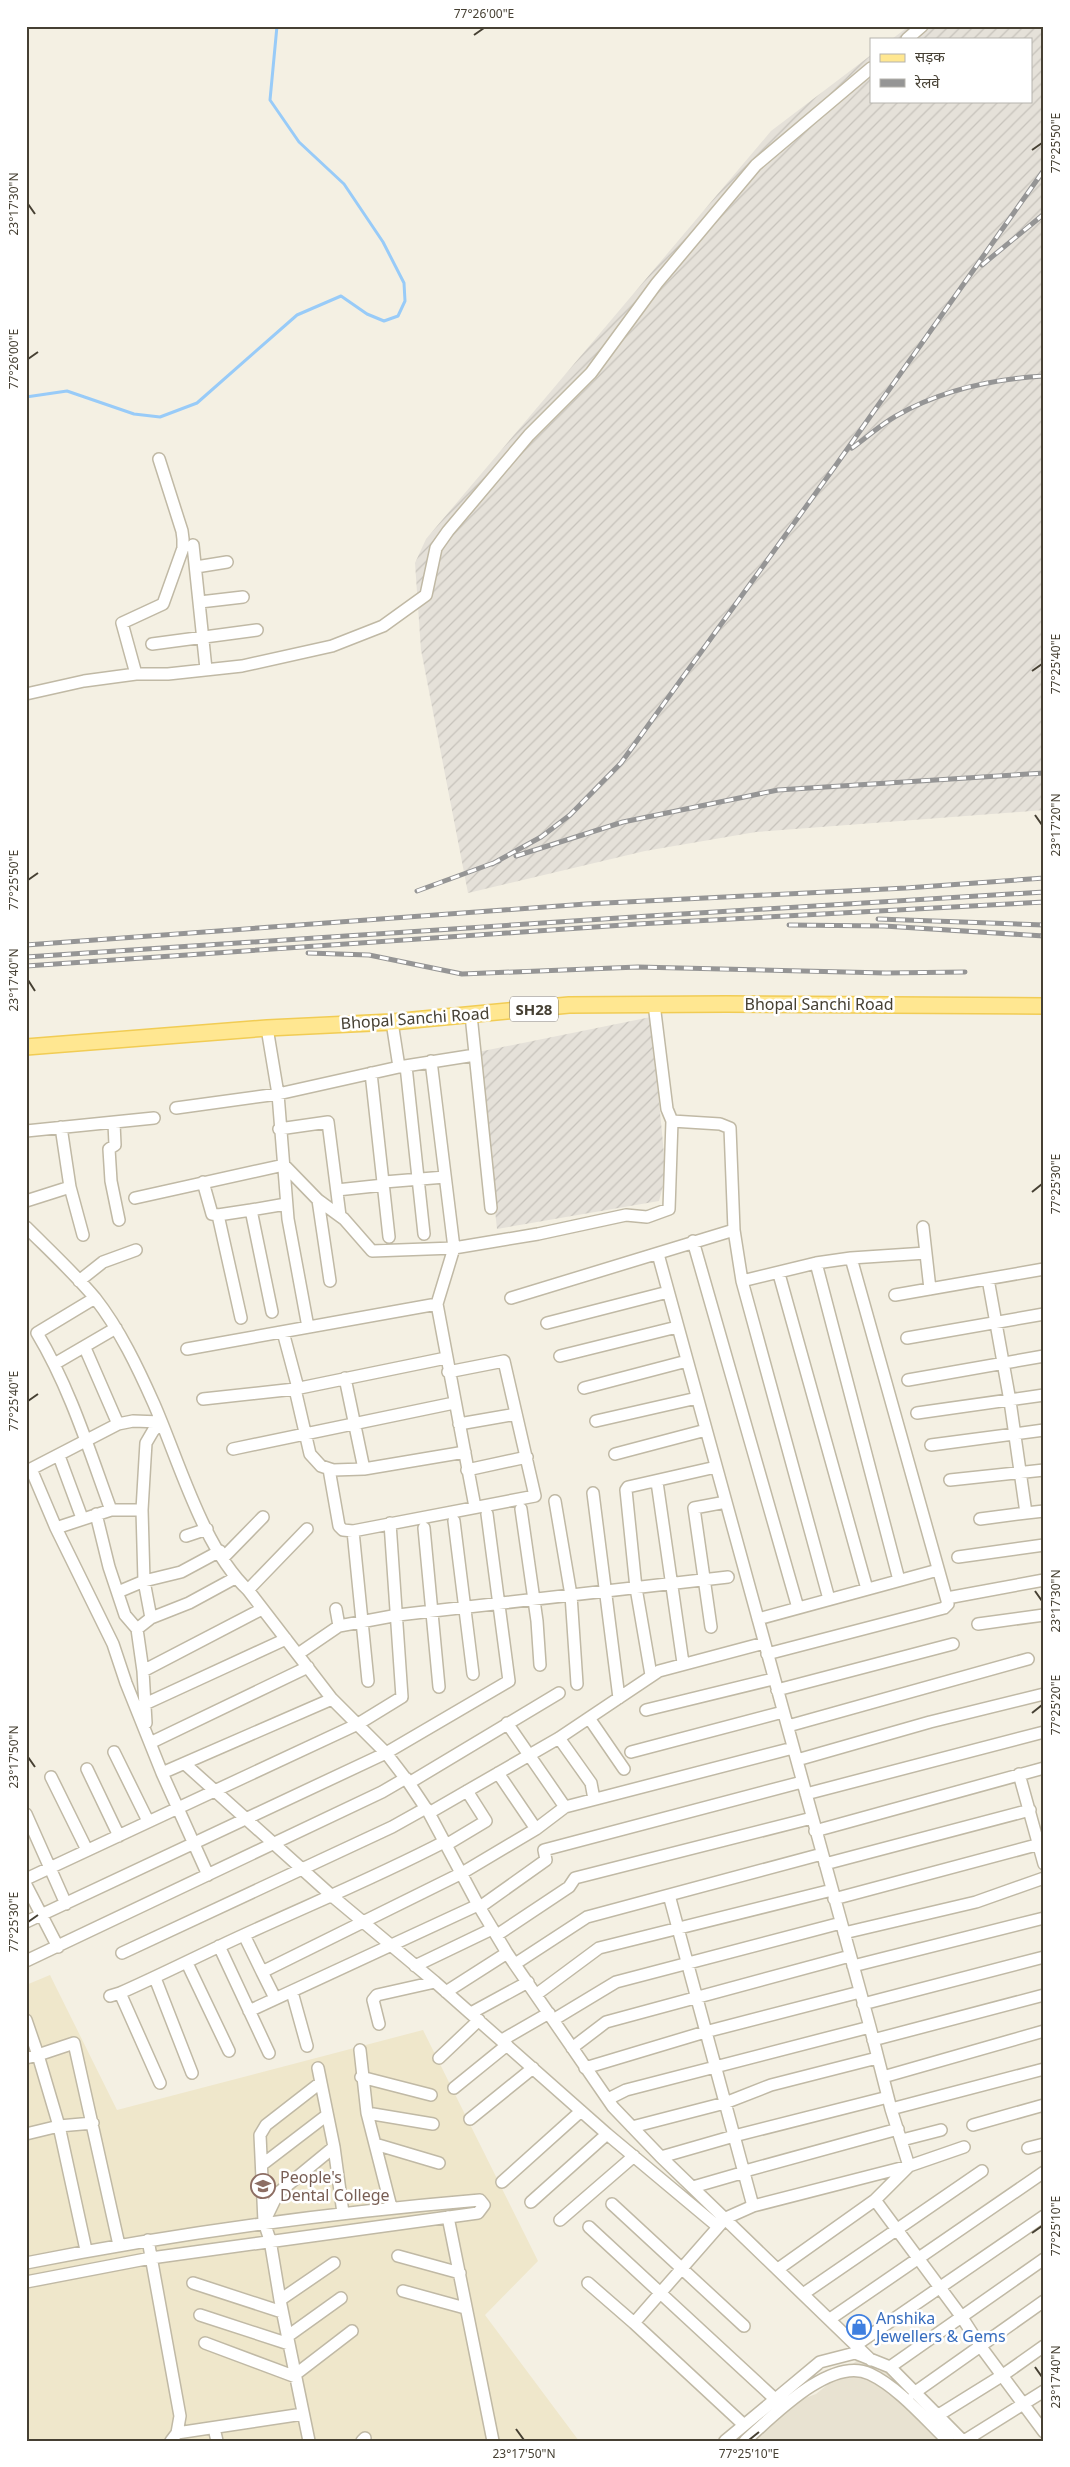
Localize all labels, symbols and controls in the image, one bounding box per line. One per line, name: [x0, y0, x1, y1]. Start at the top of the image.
text: 77°26'00"E: [454, 5, 514, 22]
legend: [870, 38, 1032, 102]
text: सड़क: [915, 46, 945, 66]
text: रेलवे: [914, 72, 940, 92]
text: 77°25'50"E: [1047, 113, 1064, 173]
text: 23°17'30"N: [5, 172, 22, 236]
text: 77°26'00"E: [5, 329, 22, 389]
text: 77°25'40"E: [1047, 634, 1064, 694]
text: 23°17'20"N: [1047, 793, 1064, 857]
text: 77°25'50"E: [5, 850, 22, 910]
text: 23°17'40"N: [5, 948, 22, 1012]
street label: Bhopal Sanchi Road: [744, 993, 894, 1015]
road number: SH28: [510, 996, 558, 1022]
street label: Bhopal Sanchi Road: [340, 1002, 490, 1034]
text: 77°25'30"E: [1047, 1154, 1064, 1214]
text: 77°25'40"E: [5, 1371, 22, 1431]
text: 23°17'30"N: [1047, 1569, 1064, 1633]
text: 77°25'20"E: [1047, 1675, 1064, 1735]
text: 23°17'50"N: [5, 1725, 22, 1789]
text: 77°25'30"E: [5, 1892, 22, 1952]
place label: People's Dental College: [280, 2166, 390, 2206]
school or university icon: People's Dental College: [250, 2173, 276, 2199]
text: 77°25'10"E: [1047, 2196, 1064, 2256]
place label: Anshika Jewellers & Gems: [874, 2307, 1006, 2347]
shop icon: Anshika Jewellers & Gems: [846, 2314, 872, 2340]
text: 23°17'40"N: [1047, 2345, 1064, 2409]
text: 23°17'50"N: [492, 2445, 556, 2462]
text: 77°25'10"E: [719, 2445, 779, 2462]

